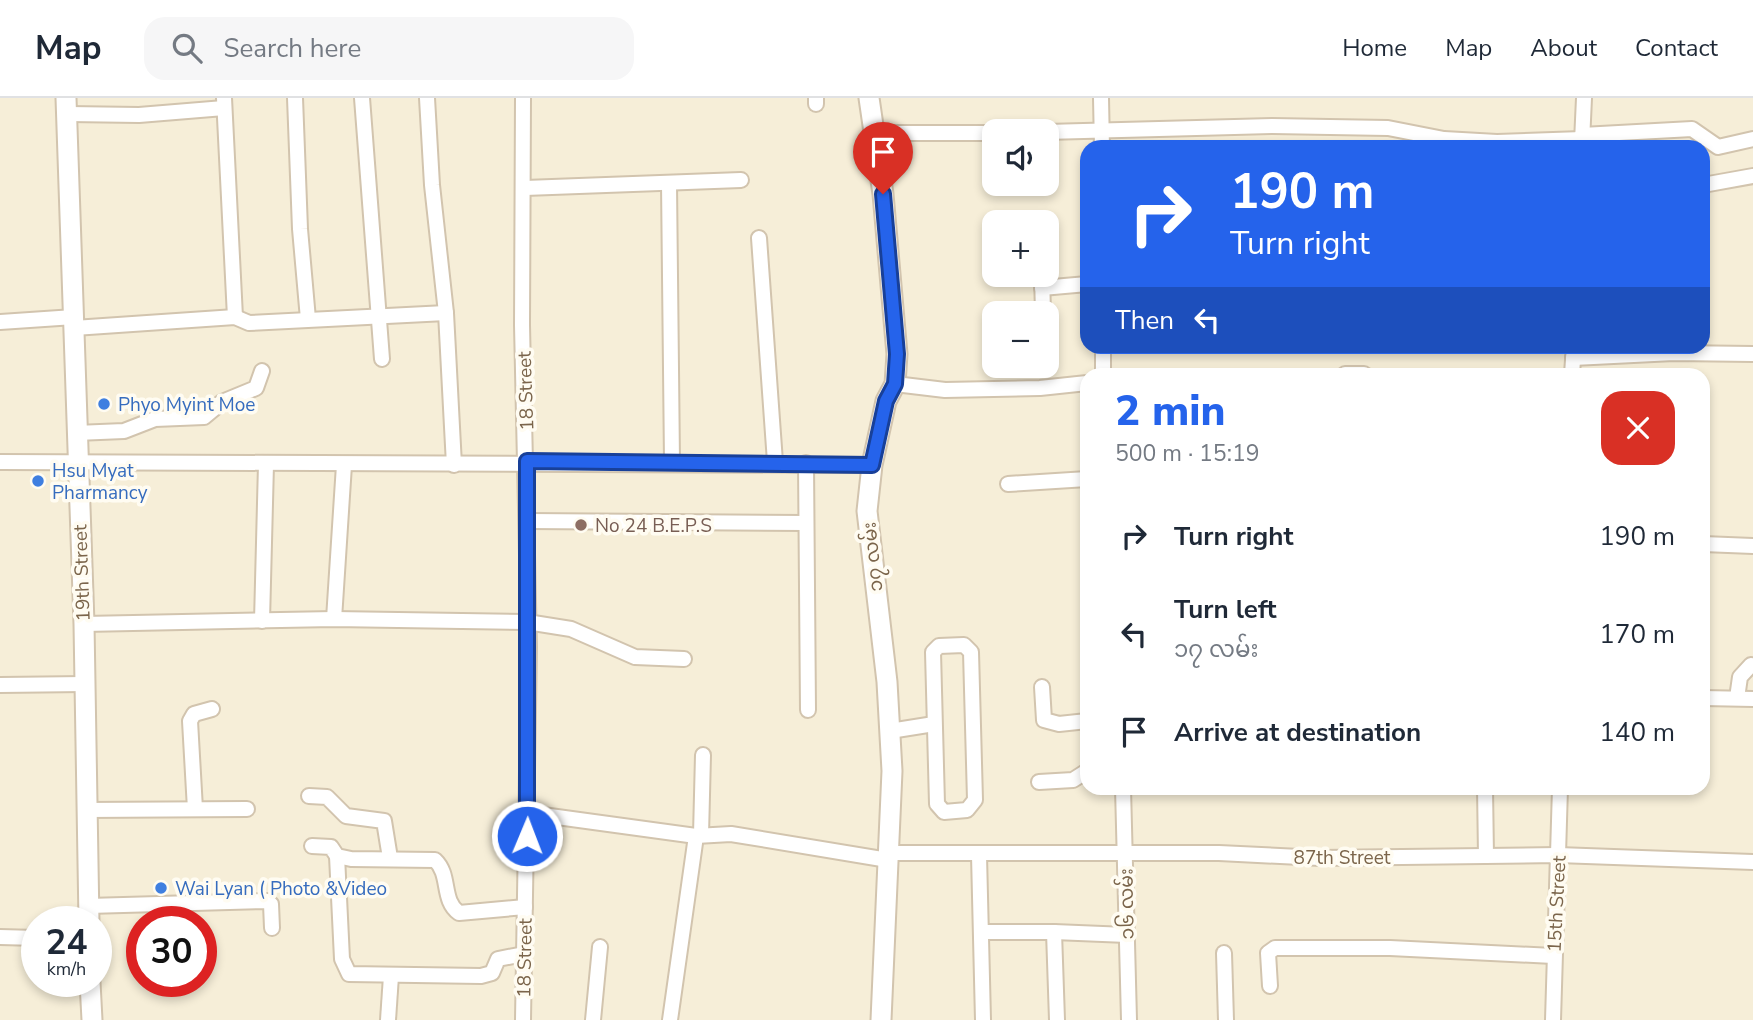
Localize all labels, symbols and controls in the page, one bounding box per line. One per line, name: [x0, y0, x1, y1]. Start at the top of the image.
search box: [144, 17, 634, 80]
text: Map: [35, 26, 102, 71]
icon: search: [168, 29, 206, 67]
text: Search here: [224, 31, 361, 66]
text: Home: [1342, 32, 1407, 64]
text: Map: [1445, 32, 1492, 64]
text: About: [1530, 32, 1597, 64]
text: Contact: [1635, 32, 1718, 64]
map controls: [982, 119, 1059, 378]
button: sound: [982, 119, 1059, 196]
pin: [853, 122, 913, 194]
icon: arrive: [864, 133, 902, 171]
text: 190 m: [1230, 158, 1374, 225]
icon: right: [1115, 168, 1206, 259]
button: +: [982, 210, 1059, 287]
text: Turn right: [1230, 222, 1370, 265]
button: −: [982, 301, 1059, 378]
icon: left: [1188, 301, 1226, 339]
text: Then: [1115, 303, 1174, 338]
street label: 18 Street: [512, 350, 540, 431]
text: 2 min: [1115, 383, 1225, 440]
button: close: [1601, 391, 1675, 465]
place label: Phyo Myint Moe: [118, 392, 255, 418]
marker: Phyo Myint Moe: [96, 396, 112, 412]
text: 500 m · 15:19: [1115, 438, 1260, 469]
place label: Hsu Myat Pharmancy: [52, 458, 148, 506]
marker: Hsu Myat Pharmancy: [30, 473, 46, 489]
place label: No 24 B.E.P.S: [595, 513, 712, 539]
marker: No 24 B.E.P.S: [573, 517, 589, 533]
icon: right: [1115, 517, 1153, 555]
text: Turn right: [1174, 519, 1293, 554]
text: 190 m: [1599, 519, 1675, 554]
street label: ၁၇ လမ်း: [854, 521, 892, 593]
street label: 19th Street: [67, 524, 97, 622]
text: Turn left: [1174, 592, 1277, 627]
icon: left: [1115, 615, 1153, 653]
text: 170 m: [1599, 617, 1675, 652]
text: ၁၇ လမ်း: [1174, 634, 1259, 665]
icon: arrive: [1115, 713, 1153, 751]
text: Arrive at destination: [1174, 715, 1421, 750]
text: 140 m: [1599, 715, 1675, 750]
position arrow: [490, 799, 564, 873]
street label: 87th Street: [1294, 845, 1391, 871]
street label: 15th Street: [1541, 855, 1573, 953]
street label: ၁၆ လမ်း: [1111, 868, 1141, 940]
place label: Wai Lyan ( Photo &Video: [175, 876, 387, 902]
marker: Wai Lyan ( Photo &Video: [153, 880, 169, 896]
speed limit sign: 30: [126, 906, 217, 997]
street label: 18 Street: [511, 918, 539, 998]
text: 24: [45, 919, 88, 966]
text: km/h: [47, 957, 86, 981]

